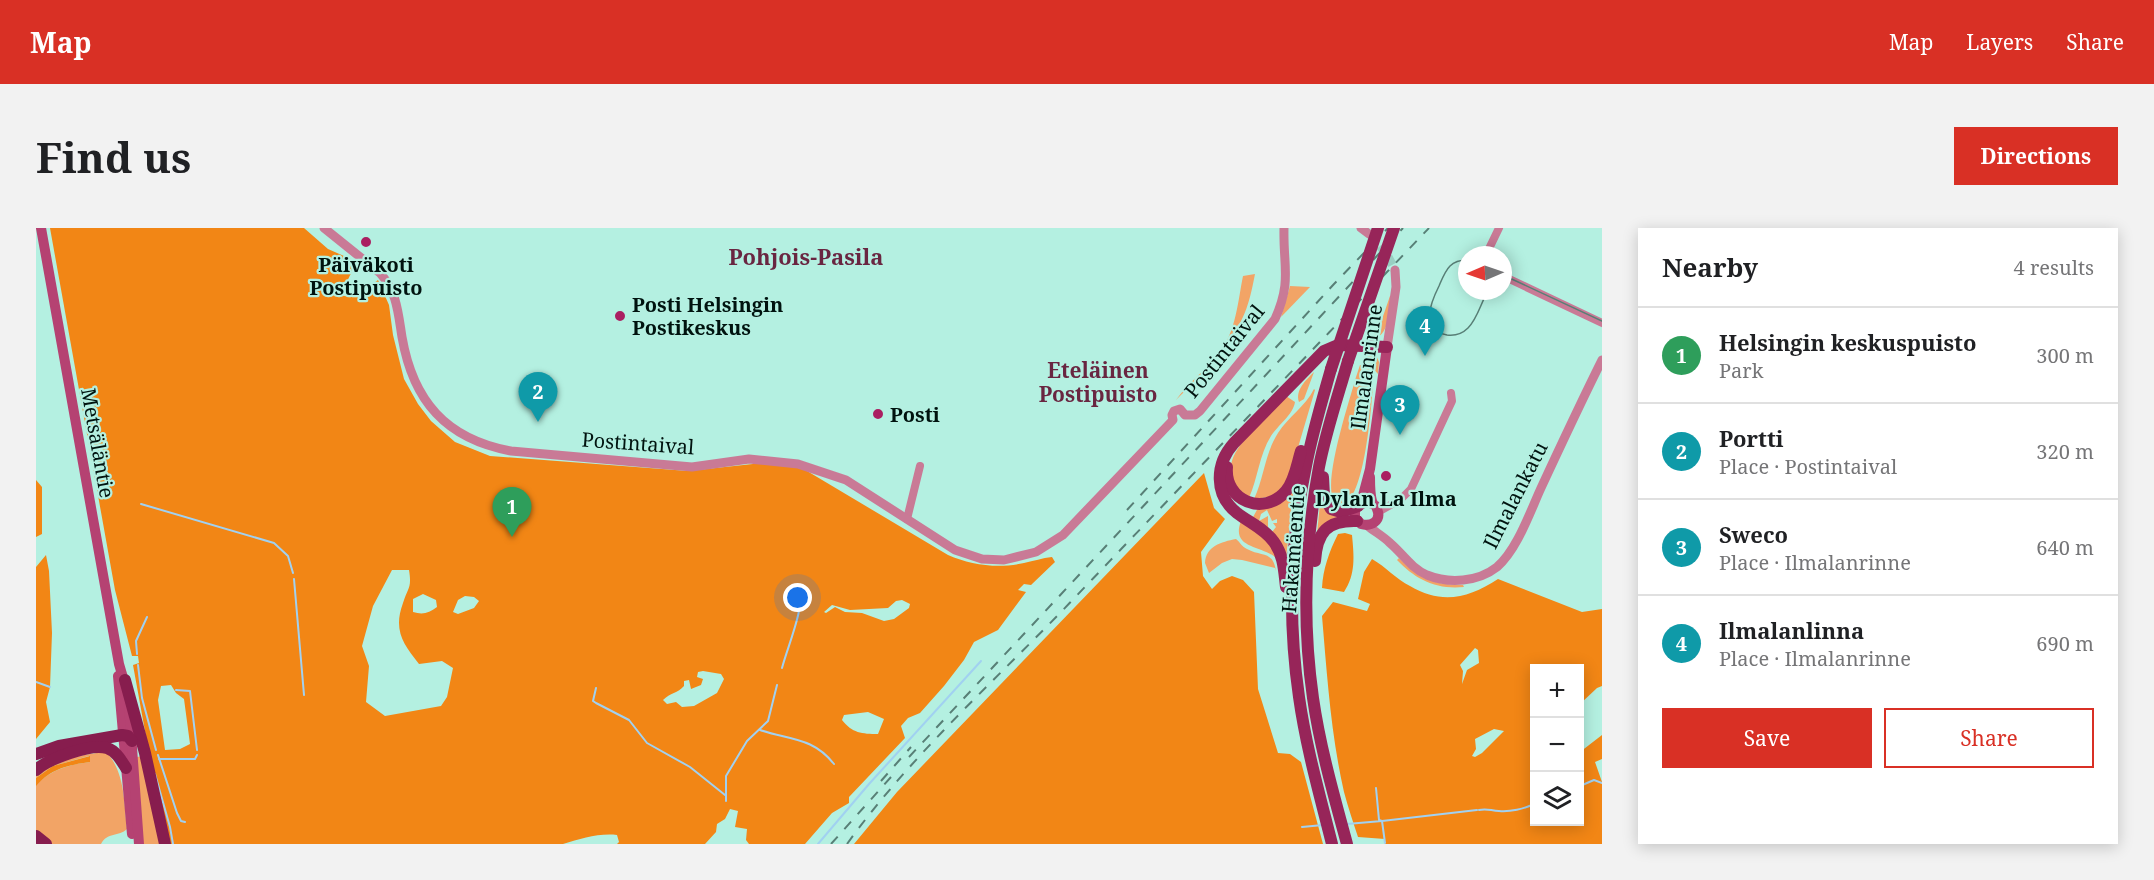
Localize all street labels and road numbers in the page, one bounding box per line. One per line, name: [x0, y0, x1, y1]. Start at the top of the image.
street label: Postintaival: [1178, 299, 1270, 403]
street label: Ilmalanrinne: [1344, 303, 1388, 431]
street label: Metsäläntie: [75, 386, 121, 500]
street label: Postintaival: [581, 426, 695, 460]
street label: Ilmalankatu: [1476, 437, 1554, 553]
street label: Hakamäentie: [1275, 484, 1311, 614]

